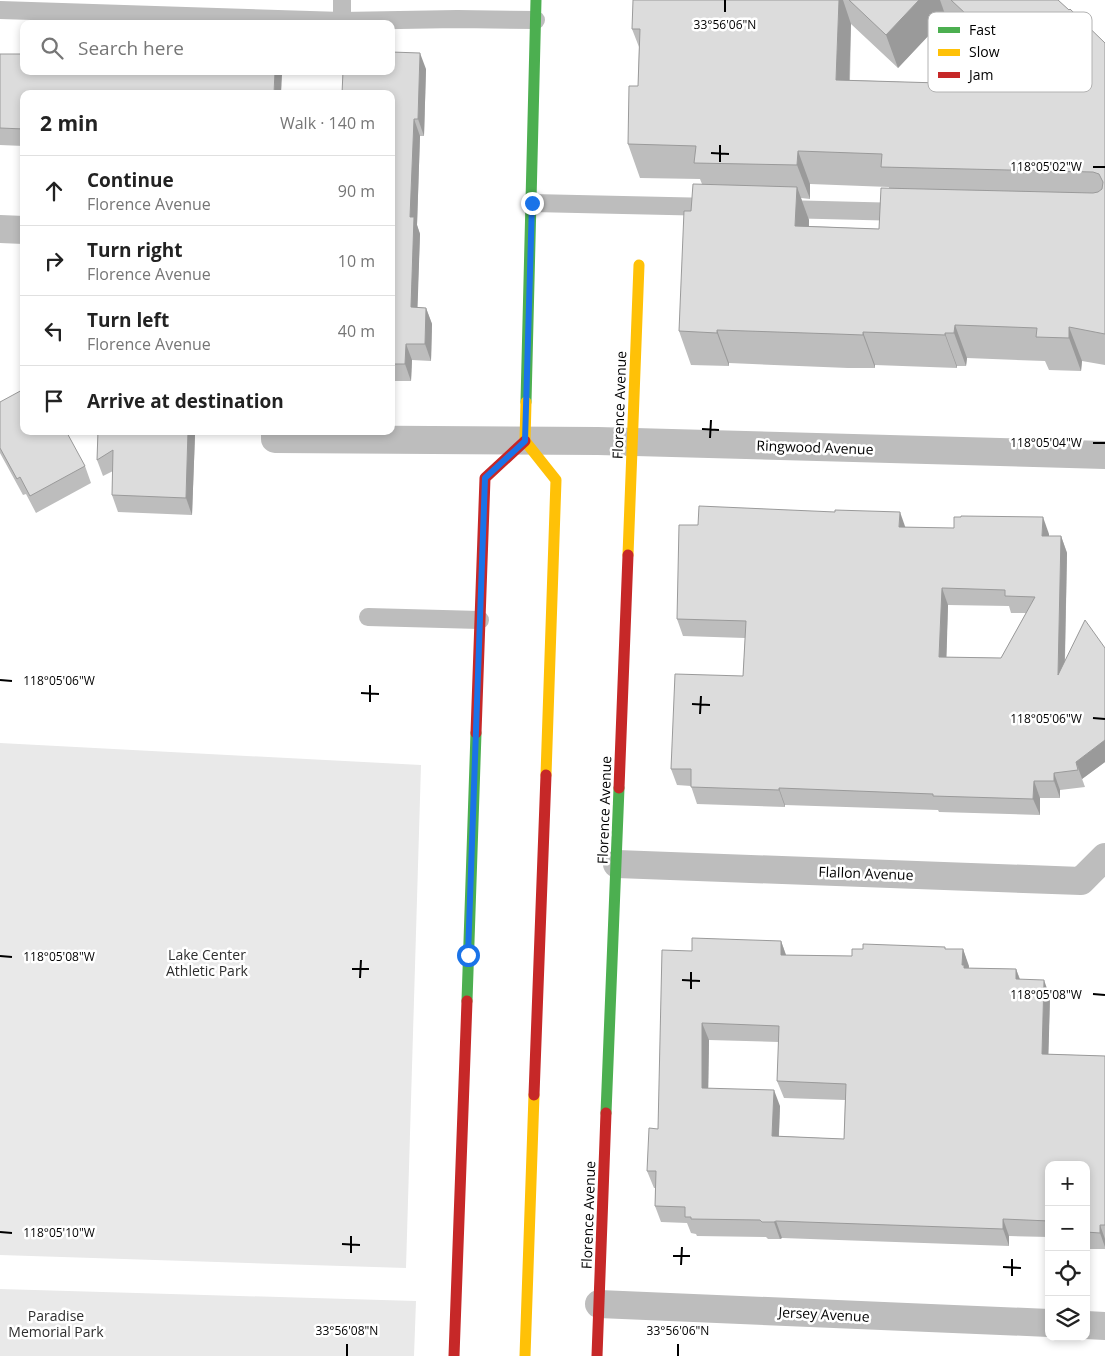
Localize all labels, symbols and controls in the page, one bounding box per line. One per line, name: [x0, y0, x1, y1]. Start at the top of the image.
legend: [928, 12, 1092, 92]
text: 33°56'06"N: [694, 16, 756, 33]
search box: [20, 20, 395, 75]
text: Fast: [969, 20, 996, 39]
icon: search: [38, 34, 66, 62]
text: Search here: [78, 35, 184, 61]
text: Slow: [969, 42, 1000, 61]
text: Jam: [967, 65, 994, 84]
text: 2 min: [40, 109, 98, 137]
text: Walk · 140 m: [280, 112, 375, 134]
text: 118°05'02"W: [1010, 158, 1082, 175]
text: Continue: [87, 167, 174, 193]
icon: ahead: [40, 177, 68, 205]
text: 90 m: [338, 180, 375, 202]
route end: [521, 192, 544, 215]
text: Florence Avenue: [87, 193, 211, 215]
text: Turn right: [87, 237, 182, 263]
icon: right: [40, 247, 68, 275]
text: 10 m: [338, 250, 375, 272]
text: Florence Avenue: [87, 263, 211, 285]
text: Turn left: [87, 307, 169, 333]
icon: left: [40, 317, 68, 345]
text: 40 m: [338, 320, 375, 342]
text: Florence Avenue: [87, 333, 211, 355]
street label: Florence Avenue: [608, 350, 630, 459]
icon: arrive: [40, 387, 68, 415]
text: Arrive at destination: [87, 388, 284, 414]
text: 118°05'04"W: [1010, 434, 1082, 451]
street label: Ringwood Avenue: [756, 435, 874, 459]
text: 118°05'06"W: [23, 672, 95, 689]
text: 118°05'06"W: [1010, 710, 1082, 727]
street label: Florence Avenue: [593, 755, 615, 864]
street label: Flallon Avenue: [818, 862, 914, 884]
route start: [457, 944, 480, 967]
park label: Lake Center Athletic Park: [166, 945, 249, 980]
text: 118°05'08"W: [23, 948, 95, 965]
text: 118°05'08"W: [1010, 986, 1082, 1003]
street label: Florence Avenue: [577, 1160, 599, 1269]
map controls: [1045, 1161, 1090, 1341]
button: +: [1045, 1161, 1090, 1206]
button: −: [1045, 1206, 1090, 1251]
text: 118°05'10"W: [23, 1224, 95, 1241]
button: locate: [1045, 1251, 1090, 1296]
button: layers: [1045, 1296, 1090, 1341]
street label: Jersey Avenue: [776, 1302, 870, 1326]
park label: Paradise Memorial Park: [8, 1306, 104, 1341]
text: 33°56'08"N: [316, 1322, 378, 1339]
text: 33°56'06"N: [647, 1322, 709, 1339]

